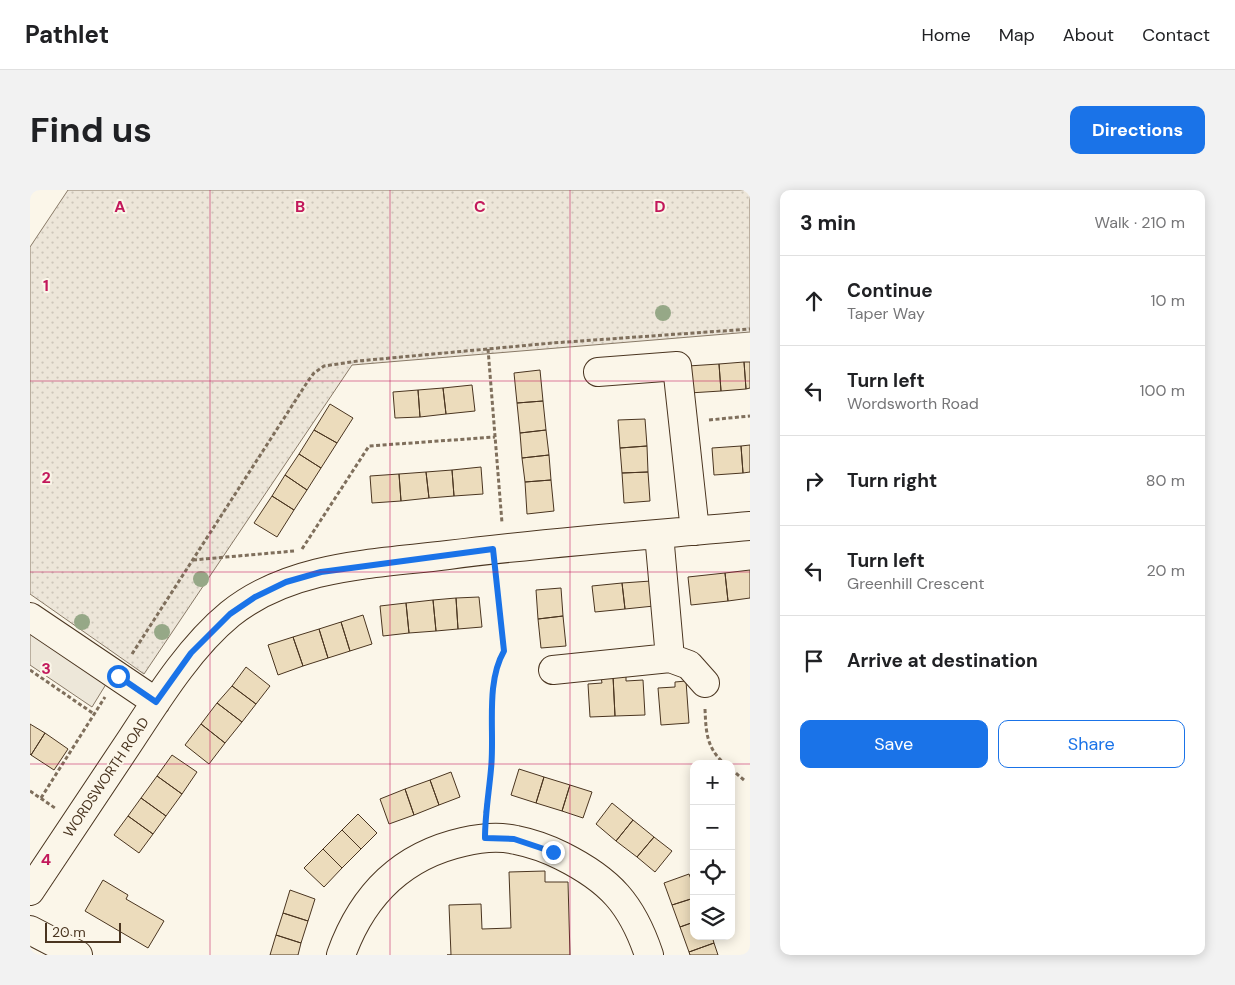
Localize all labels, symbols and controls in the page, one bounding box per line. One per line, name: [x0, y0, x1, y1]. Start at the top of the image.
text: Pathlet: [25, 19, 109, 50]
text: Home: [921, 23, 971, 47]
text: Map: [999, 23, 1035, 47]
text: About: [1063, 23, 1114, 47]
text: Contact: [1142, 23, 1210, 47]
button: Directions: [1070, 106, 1205, 154]
text: Find us: [30, 107, 152, 153]
text: A: [114, 196, 126, 217]
text: B: [295, 196, 305, 217]
text: C: [474, 196, 486, 217]
text: D: [654, 196, 666, 217]
text: 3 min: [800, 209, 856, 237]
text: Walk · 210 m: [1095, 212, 1185, 233]
text: 1: [43, 275, 49, 296]
text: Continue: [847, 278, 933, 303]
icon: ahead: [800, 287, 828, 315]
text: 10 m: [1151, 290, 1185, 311]
text: Taper Way: [847, 303, 925, 324]
text: Turn left: [847, 368, 925, 393]
icon: left: [800, 377, 828, 405]
text: 100 m: [1140, 380, 1185, 401]
text: Wordsworth Road: [847, 393, 979, 414]
text: 2: [41, 467, 51, 488]
icon: right: [800, 467, 828, 495]
text: Turn right: [847, 468, 937, 493]
text: 80 m: [1146, 470, 1185, 491]
text: Turn left: [847, 548, 925, 573]
icon: left: [800, 557, 828, 585]
text: 20 m: [1146, 560, 1185, 581]
text: Greenhill Crescent: [847, 573, 984, 594]
icon: arrive: [800, 647, 828, 675]
text: Arrive at destination: [847, 648, 1038, 673]
text: 3: [41, 658, 51, 679]
route start: [107, 665, 130, 688]
street label: WORDSWORTH ROAD: [59, 714, 153, 840]
button: Save: [800, 720, 988, 768]
button: Share: [998, 720, 1185, 768]
map controls: [690, 760, 735, 940]
button: +: [690, 760, 735, 805]
button: −: [690, 805, 735, 850]
route end: [542, 841, 565, 864]
text: 4: [41, 849, 51, 870]
button: locate: [690, 850, 735, 895]
button: layers: [690, 895, 735, 940]
scale bar: [45, 920, 121, 943]
text: 20 m: [52, 923, 86, 941]

